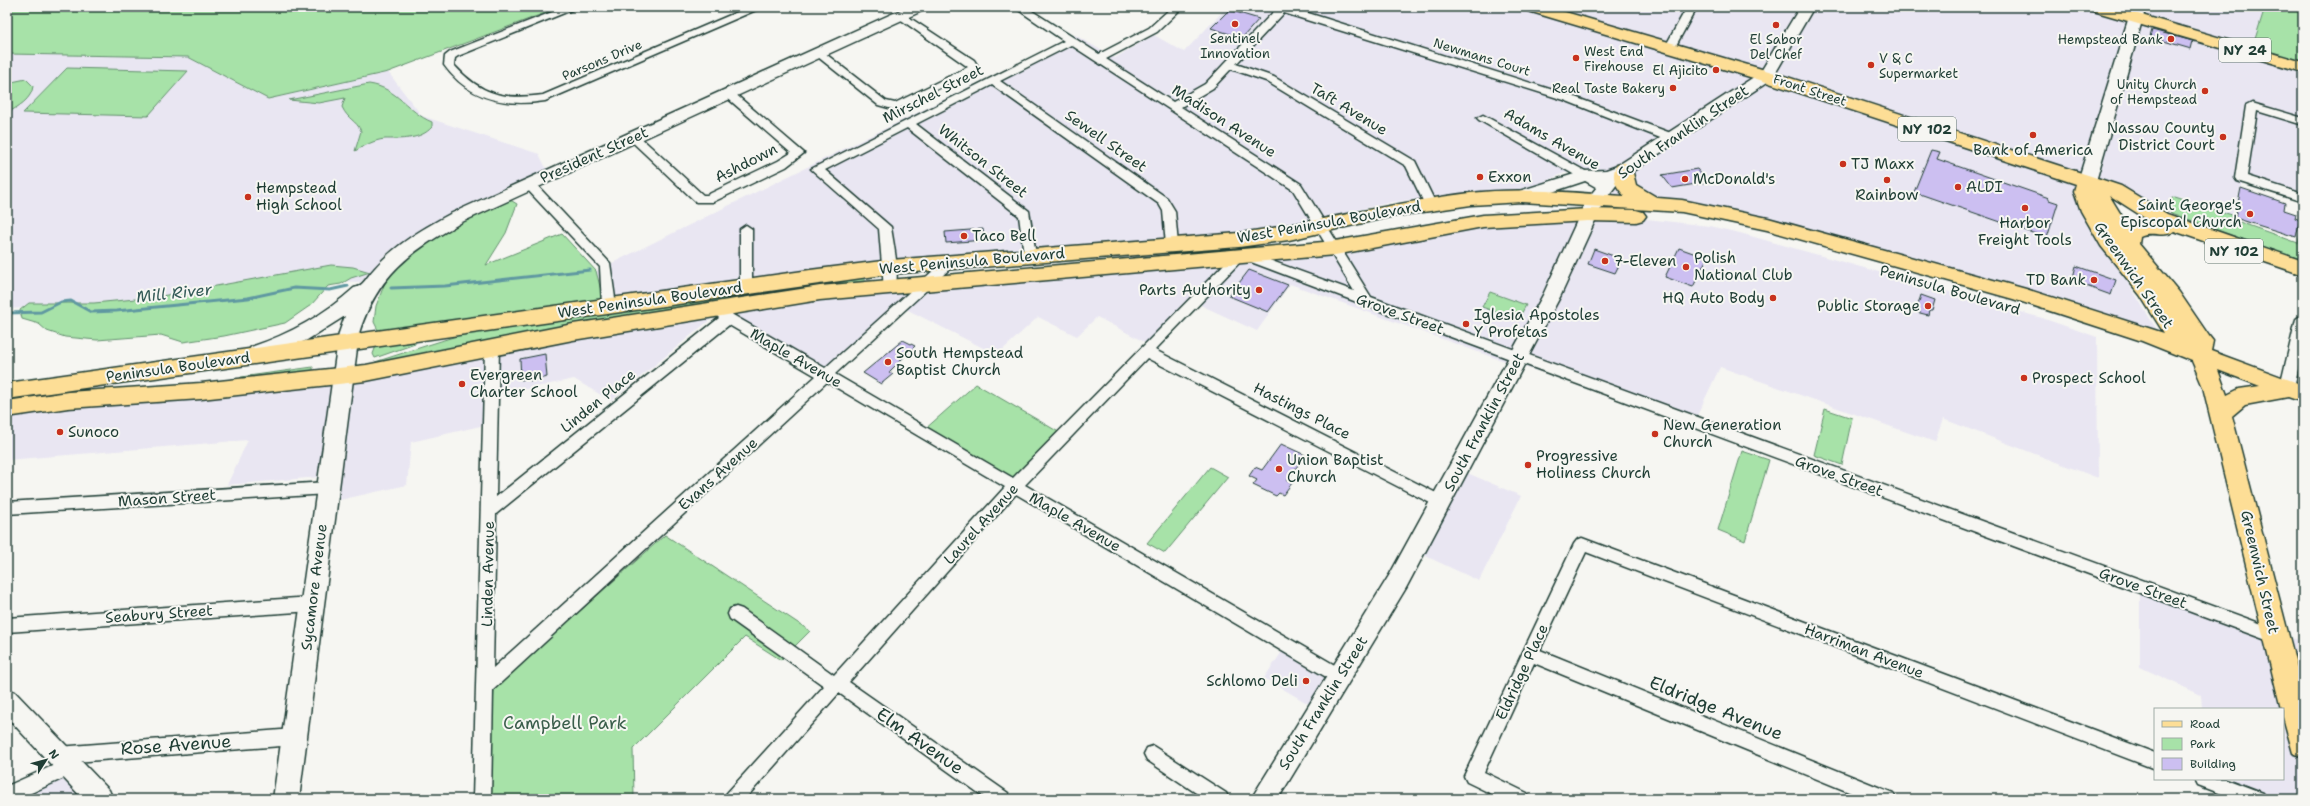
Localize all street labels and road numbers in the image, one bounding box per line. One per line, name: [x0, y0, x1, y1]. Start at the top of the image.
street label: Newmans Court: [1431, 34, 1533, 80]
street label: Parsons Drive: [559, 36, 645, 84]
road number: NY 24: [2219, 38, 2271, 62]
street label: Mirschel Street: [879, 60, 987, 128]
street label: Front Street: [1771, 70, 1849, 110]
street label: Taft Avenue: [1307, 78, 1391, 140]
street label: Madison Avenue: [1168, 80, 1280, 162]
street label: South Franklin Street: [1614, 81, 1752, 183]
street label: Adams Avenue: [1500, 103, 1604, 175]
street label: Sewell Street: [1061, 105, 1151, 177]
road number: NY 102: [1898, 117, 1956, 141]
street label: Whitson Street: [934, 120, 1032, 202]
street label: President Street: [537, 122, 651, 188]
street label: Ashdown: [711, 139, 781, 187]
street label: West Peninsula Boulevard: [1235, 196, 1423, 248]
street label: Greenwich Street: [2090, 218, 2178, 332]
road number: NY 102: [2205, 239, 2263, 263]
street label: West Peninsula Boulevard: [878, 243, 1066, 279]
street label: Peninsula Boulevard: [1877, 260, 2023, 320]
street label: West Peninsula Boulevard: [556, 277, 744, 323]
street label: Grove Street: [1353, 289, 1447, 339]
street label: Maple Avenue: [746, 324, 846, 392]
street label: Peninsula Boulevard: [105, 347, 252, 387]
street label: South Franklin Street: [1439, 349, 1529, 495]
street label: Linden Place: [556, 365, 640, 437]
street label: Hastings Place: [1250, 378, 1354, 444]
street label: Evans Avenue: [674, 433, 762, 515]
street label: Grove Street: [1792, 451, 1886, 501]
street label: Laurel Avenue: [939, 479, 1023, 569]
street label: Mason Street: [117, 485, 217, 511]
street label: Maple Avenue: [1025, 488, 1125, 556]
street label: Greenwich Street: [2236, 508, 2284, 636]
street label: Linden Avenue: [477, 521, 499, 627]
street label: Sycamore Avenue: [296, 522, 332, 652]
street label: Grove Street: [2096, 563, 2190, 613]
street label: Seabury Street: [105, 600, 213, 628]
street label: Harriman Avenue: [1801, 619, 1927, 683]
street label: Eldridge Place: [1491, 621, 1553, 723]
street label: South Franklin Street: [1274, 632, 1372, 774]
street label: Eldridge Avenue: [1646, 670, 1786, 746]
street label: Elm Avenue: [872, 702, 968, 780]
street label: Rose Avenue: [120, 729, 232, 761]

